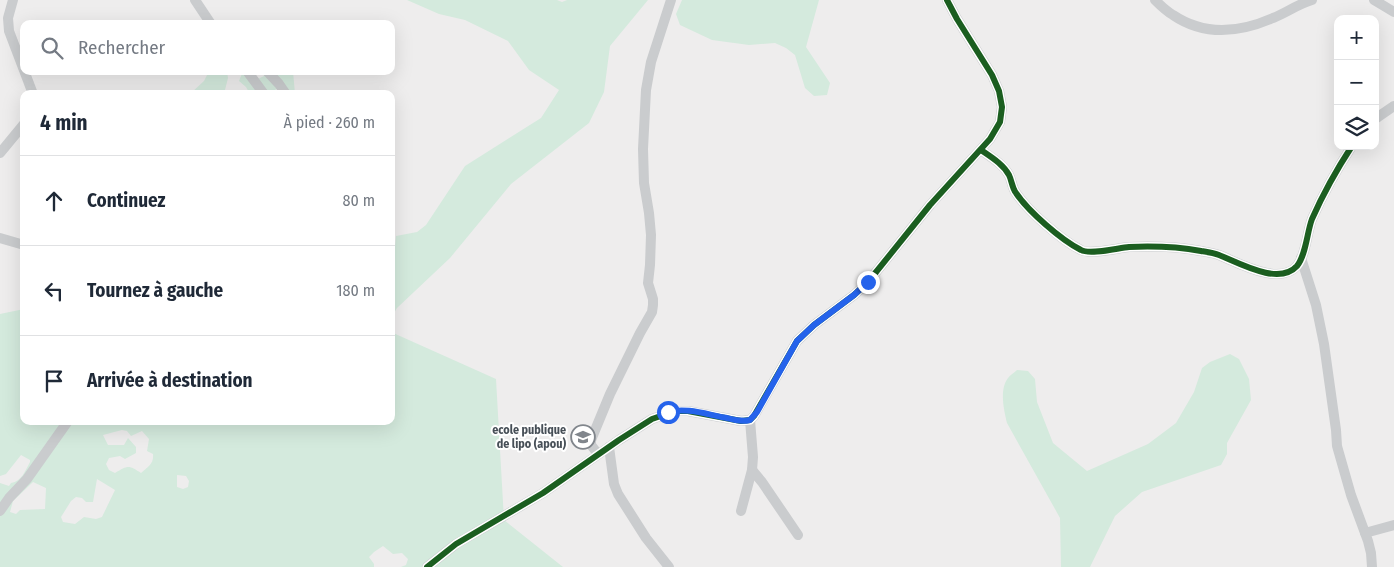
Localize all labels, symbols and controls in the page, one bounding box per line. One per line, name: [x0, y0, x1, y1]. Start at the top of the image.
map controls: [1334, 15, 1379, 150]
button: +: [1334, 15, 1379, 60]
search box: [20, 20, 395, 75]
icon: search: [38, 34, 66, 62]
text: Rechercher: [78, 36, 165, 59]
button: −: [1334, 60, 1379, 105]
button: layers: [1334, 105, 1379, 150]
text: 4 min: [40, 110, 88, 136]
text: À pied · 260 m: [283, 113, 375, 132]
icon: ahead: [40, 187, 68, 215]
text: Continuez: [87, 189, 166, 212]
text: 80 m: [343, 191, 375, 210]
route end: [857, 271, 880, 294]
icon: left: [40, 277, 68, 305]
text: Tournez à gauche: [87, 279, 223, 302]
text: 180 m: [336, 281, 375, 300]
icon: arrive: [40, 367, 68, 395]
text: Arrivée à destination: [87, 369, 253, 392]
route start: [657, 401, 680, 424]
place label: ecole publique de lipo (apou): [492, 423, 566, 451]
school or university icon: ecole publique de lipo (apou): [570, 424, 596, 450]

